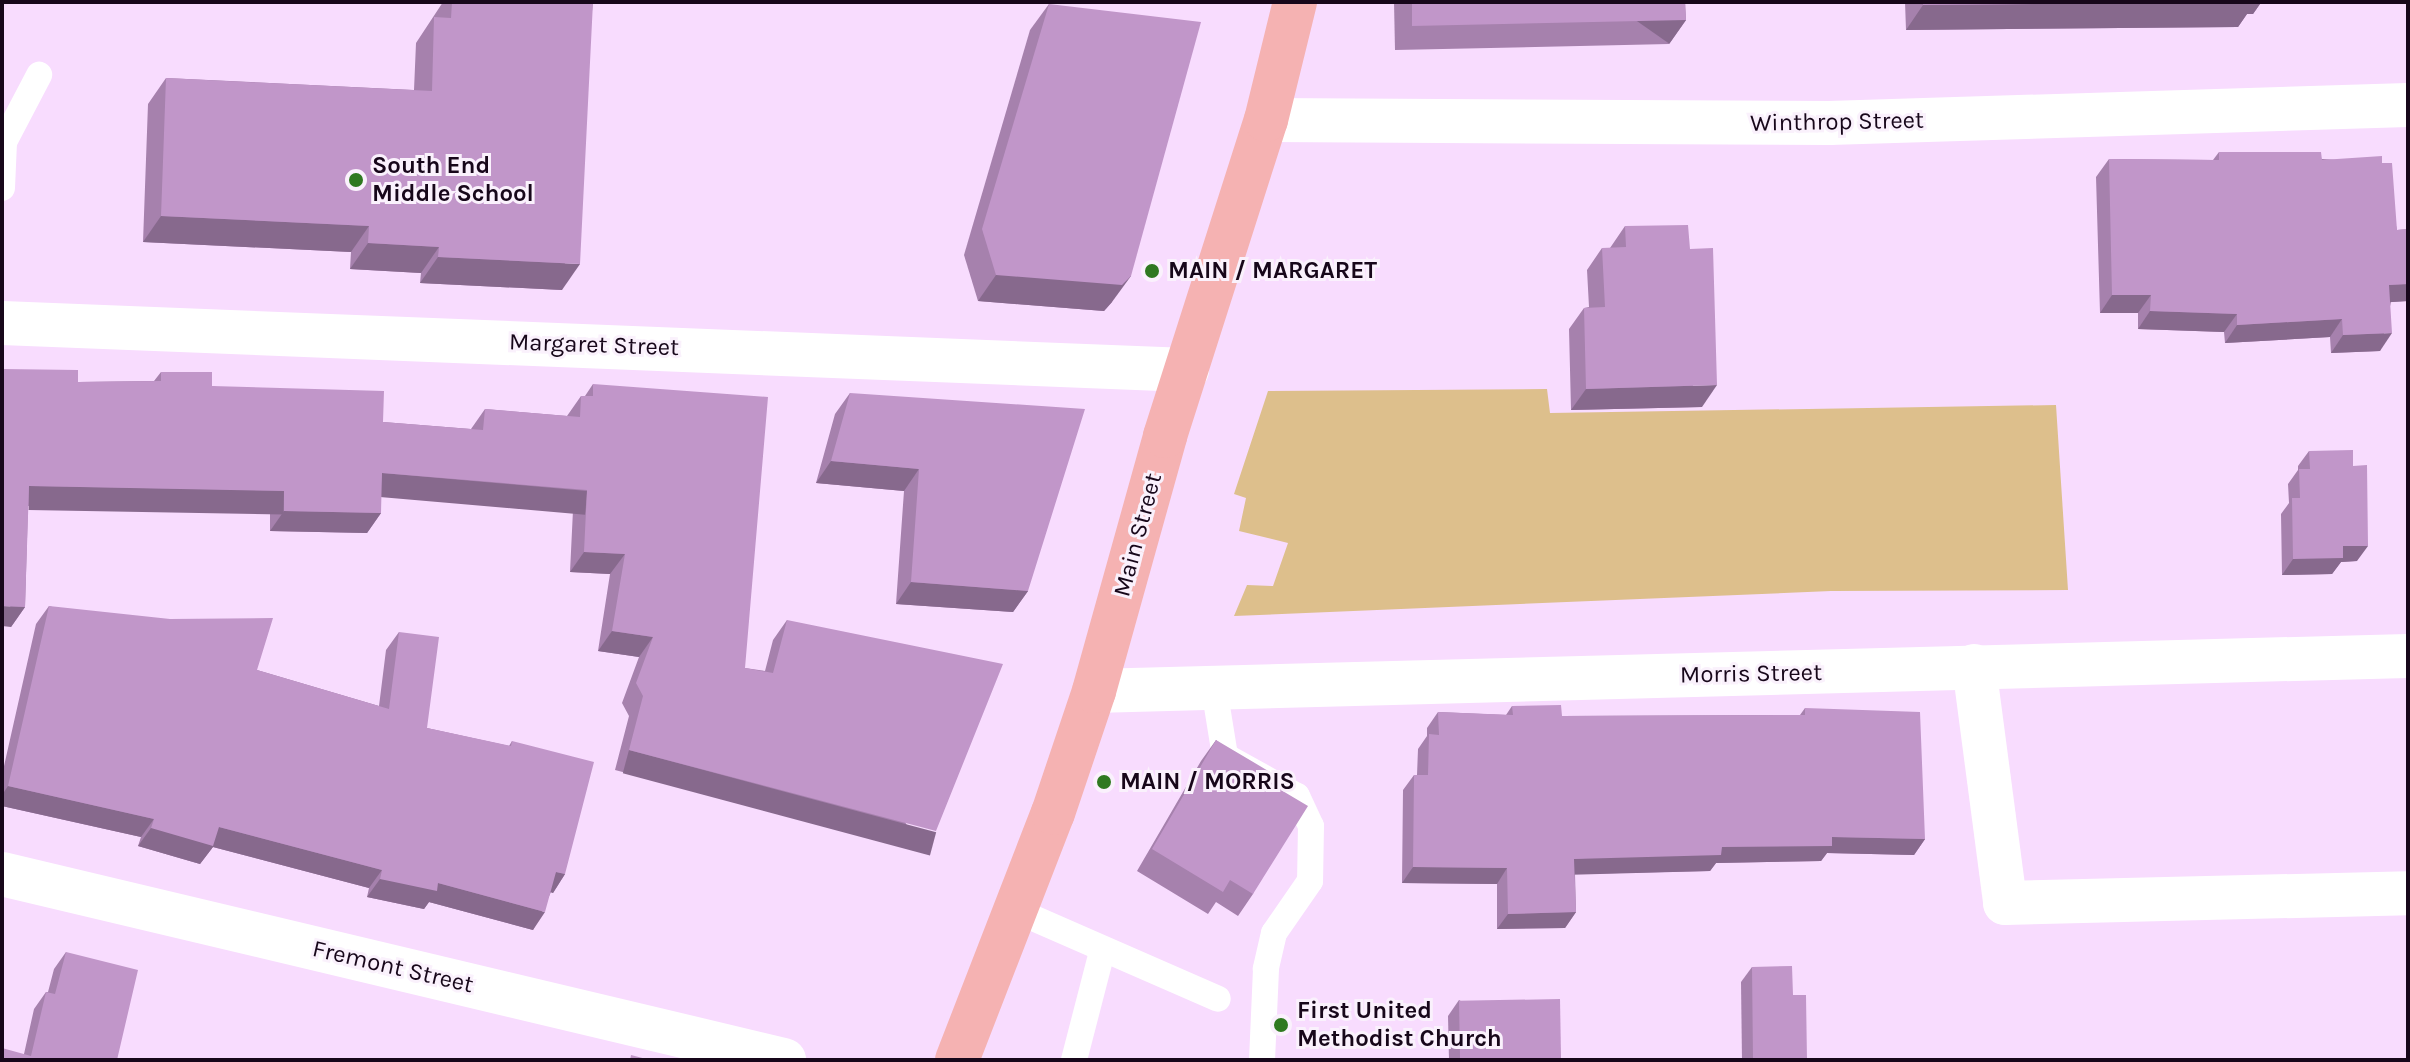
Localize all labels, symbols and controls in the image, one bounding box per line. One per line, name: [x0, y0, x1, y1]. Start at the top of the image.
street label: Winthrop Street: [1750, 106, 1924, 138]
place label: South End Middle School: [372, 152, 534, 208]
marker: South End Middle School: [347, 171, 365, 189]
place label: MAIN / MARGARET: [1168, 257, 1377, 285]
marker: MAIN / MARGARET: [1143, 262, 1161, 280]
street label: Margaret Street: [508, 328, 680, 362]
street label: Main Street: [1108, 470, 1168, 600]
street label: Morris Street: [1680, 658, 1822, 690]
place label: MAIN / MORRIS: [1120, 768, 1295, 796]
marker: MAIN / MORRIS: [1095, 773, 1113, 791]
street label: Fremont Street: [310, 934, 476, 1000]
place label: First United Methodist Church: [1297, 997, 1502, 1053]
marker: First United Methodist Church: [1272, 1016, 1290, 1034]

